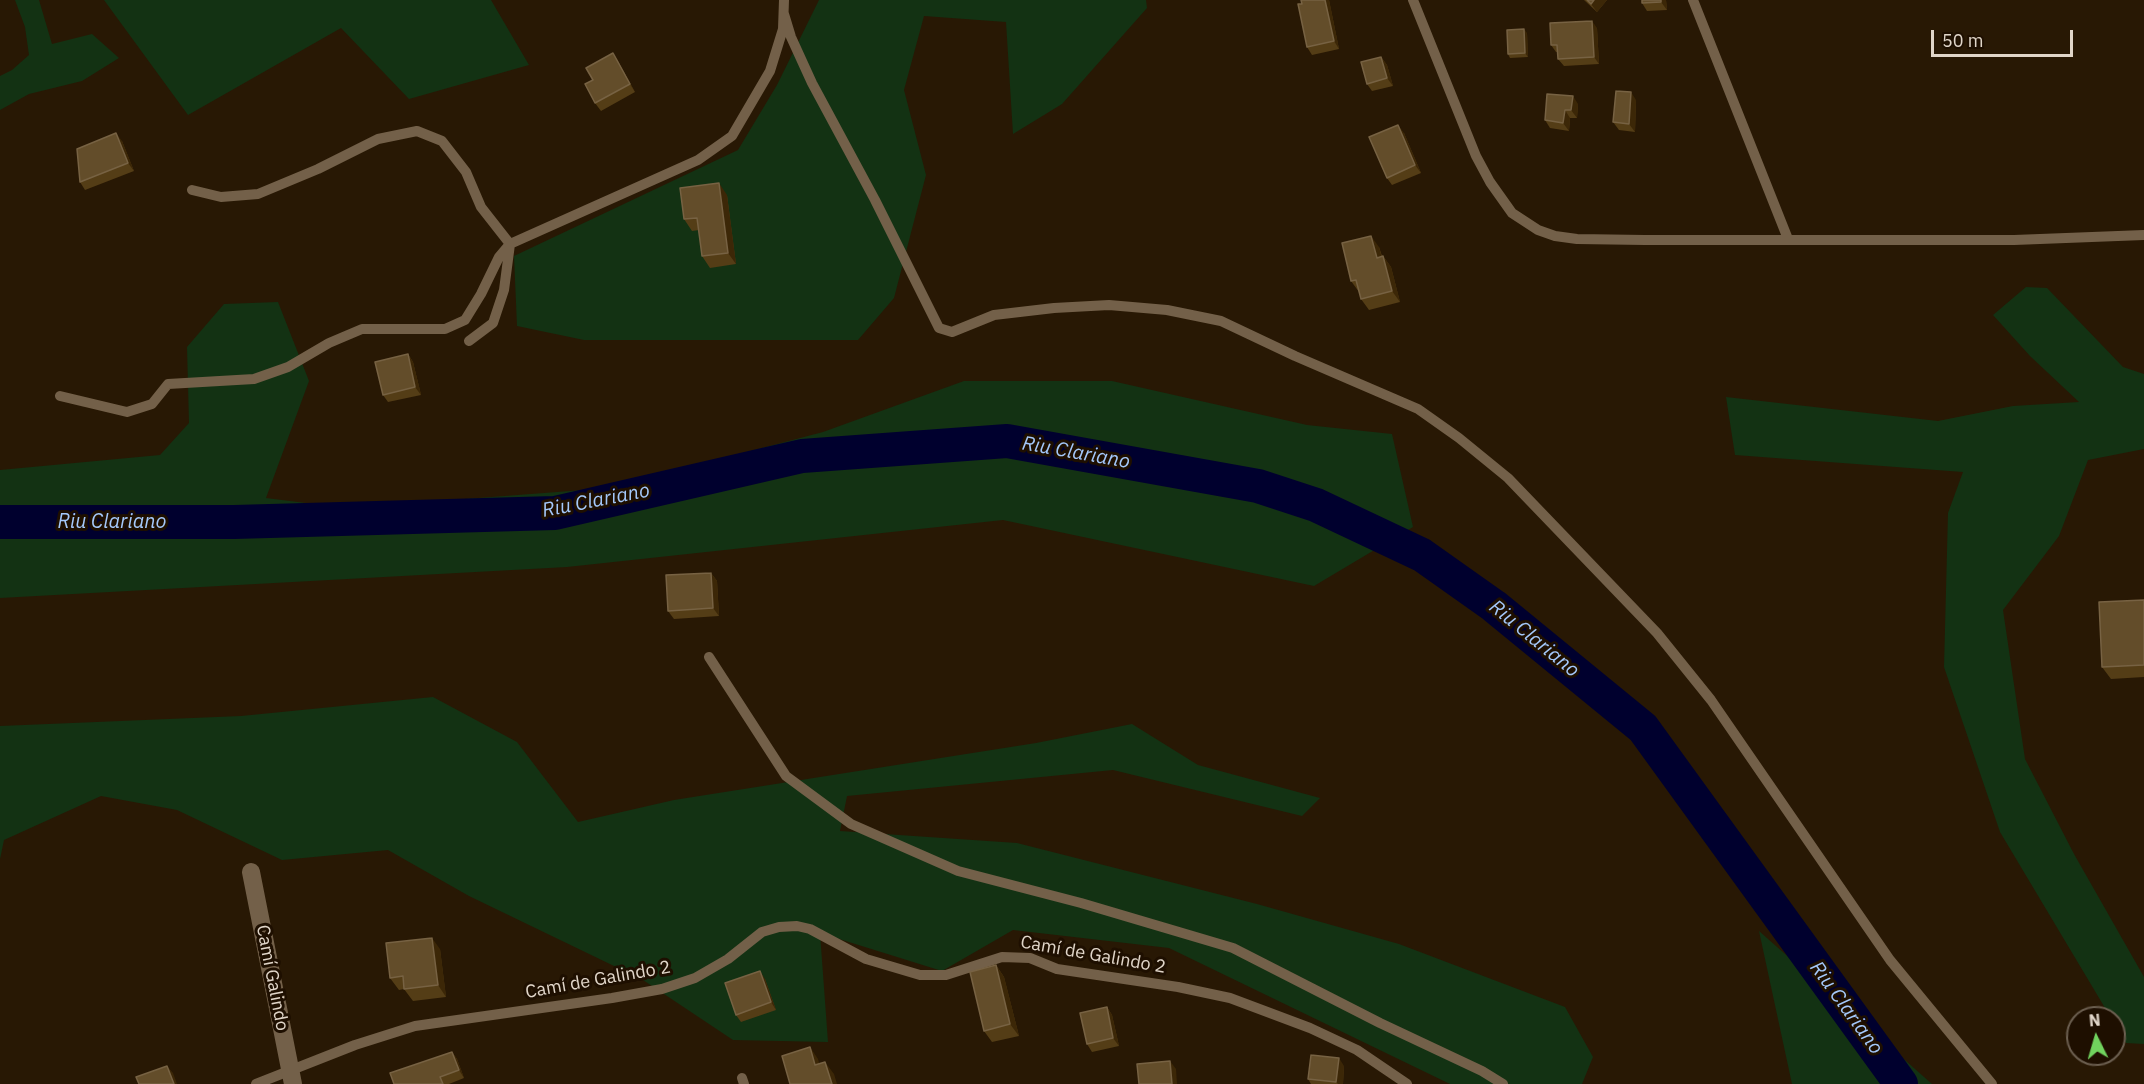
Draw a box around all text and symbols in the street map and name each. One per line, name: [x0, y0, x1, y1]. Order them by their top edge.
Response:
scale bar: [1934, 18, 2076, 56]
text: 50 m: [1942, 29, 1984, 52]
water label: Riu Clariano: [1020, 432, 1132, 474]
water label: Riu Clariano: [540, 479, 652, 523]
water label: Riu Clariano: [57, 510, 167, 534]
water label: Riu Clariano: [1484, 595, 1584, 683]
street label: Camí Galindo: [251, 923, 293, 1033]
street label: Camí de Galindo 2: [1019, 932, 1167, 978]
street label: Camí de Galindo 2: [524, 957, 672, 1003]
water label: Riu Clariano: [1804, 957, 1888, 1059]
north arrow: [2066, 1006, 2126, 1066]
text: N: [2088, 1010, 2101, 1031]

